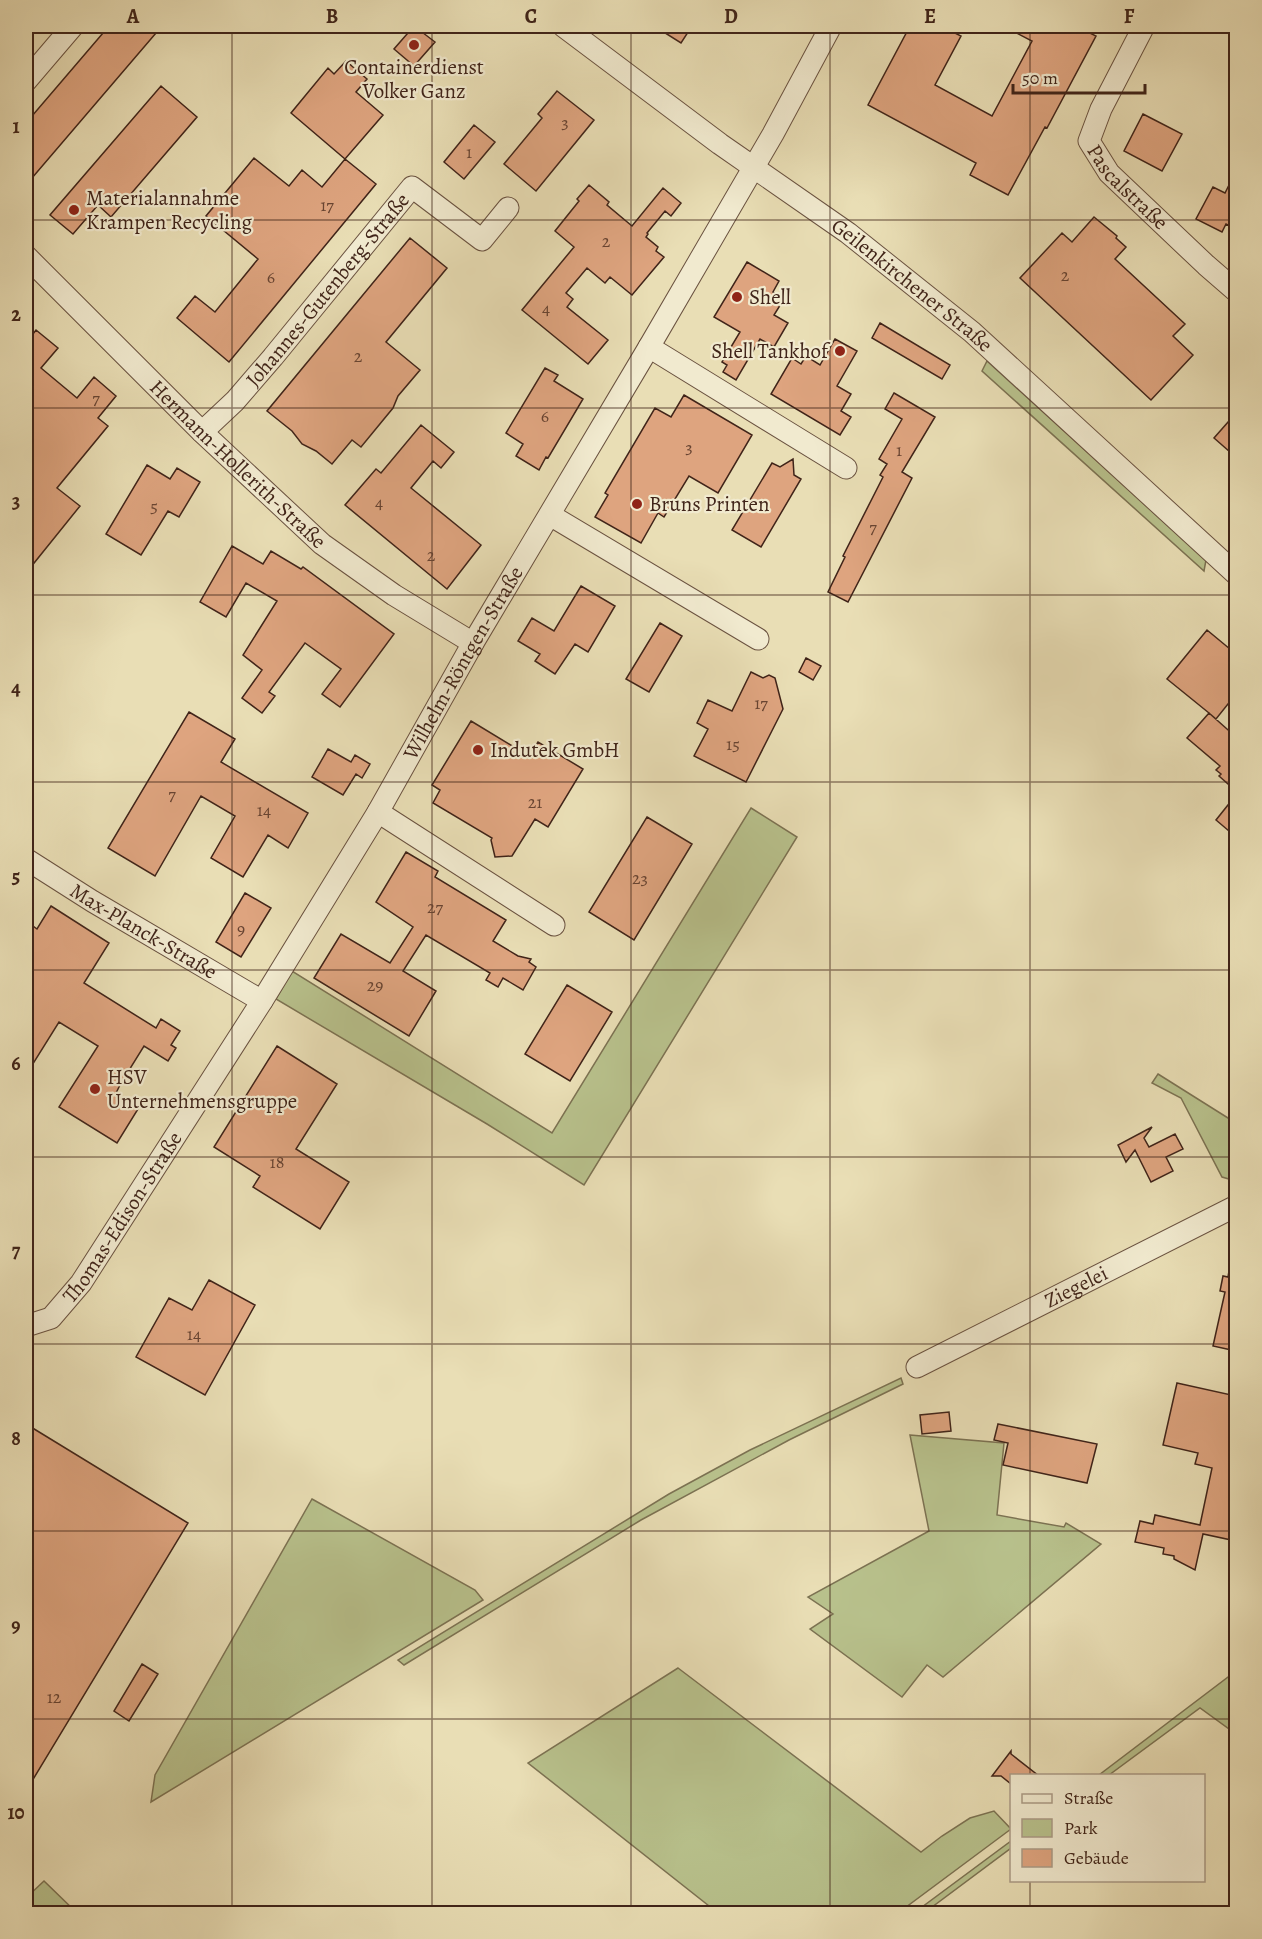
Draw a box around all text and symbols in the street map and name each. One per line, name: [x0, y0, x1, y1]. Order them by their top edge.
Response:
text: A: [126, 3, 140, 30]
text: B: [326, 3, 338, 30]
text: C: [525, 3, 537, 30]
text: D: [724, 3, 738, 30]
text: E: [924, 3, 936, 30]
text: F: [1124, 3, 1135, 30]
marker: Containerdienst Volker Ganz: [407, 38, 421, 52]
place label: Containerdienst Volker Ganz: [344, 53, 484, 105]
scale bar: [1013, 57, 1145, 95]
text: 50 m: [1022, 66, 1058, 90]
house number: 3: [561, 110, 569, 134]
text: 1: [12, 113, 20, 140]
street label: Pascalstraße: [1081, 139, 1174, 236]
house number: 1: [466, 140, 472, 164]
place label: Materialannahme Krampen Recycling: [86, 184, 252, 236]
street label: Johannes-Gutenberg-Straße: [239, 187, 416, 393]
house number: 17: [320, 193, 334, 217]
marker: Materialannahme Krampen Recycling: [67, 203, 81, 217]
street label: Geilenkirchener Straße: [826, 212, 999, 358]
house number: 2: [602, 229, 611, 253]
house number: 2: [1061, 263, 1070, 287]
house number: 6: [267, 265, 275, 289]
place label: Shell: [749, 283, 791, 311]
marker: Shell: [730, 290, 744, 304]
house number: 4: [542, 296, 550, 320]
text: 2: [11, 301, 21, 328]
place label: Shell Tankhof: [711, 337, 831, 365]
house number: 2: [354, 344, 363, 368]
marker: Shell Tankhof: [833, 344, 847, 358]
street label: Hermann-Hollerith-Straße: [143, 373, 332, 555]
house number: 7: [92, 386, 100, 410]
house number: 6: [541, 404, 549, 428]
house number: 3: [685, 435, 693, 459]
house number: 1: [896, 438, 902, 462]
text: 3: [12, 488, 20, 515]
house number: 4: [375, 490, 383, 514]
place label: Bruns Printen: [649, 490, 770, 518]
house number: 5: [150, 494, 158, 518]
marker: Bruns Printen: [630, 497, 644, 511]
house number: 7: [869, 515, 877, 539]
house number: 2: [427, 543, 436, 567]
street label: Wilhelm-Röntgen-Straße: [396, 561, 530, 765]
text: 4: [11, 675, 21, 702]
house number: 17: [754, 691, 768, 715]
house number: 15: [726, 732, 740, 756]
place label: Indutek GmbH: [490, 736, 620, 764]
marker: Indutek GmbH: [471, 743, 485, 757]
house number: 7: [168, 782, 176, 806]
house number: 21: [528, 790, 542, 814]
house number: 14: [257, 798, 271, 822]
text: 5: [12, 863, 20, 890]
house number: 23: [632, 866, 648, 890]
street label: Max-Planck-Straße: [65, 877, 222, 986]
house number: 27: [427, 895, 443, 919]
house number: 9: [237, 917, 245, 941]
house number: 29: [367, 973, 383, 997]
text: 6: [11, 1050, 21, 1077]
place label: HSV Unternehmensgruppe: [107, 1063, 297, 1115]
marker: HSV Unternehmensgruppe: [88, 1082, 102, 1096]
street label: Thomas-Edison-Straße: [56, 1126, 189, 1309]
house number: 18: [270, 1150, 284, 1174]
text: 7: [12, 1237, 21, 1264]
street label: Ziegelei: [1039, 1259, 1112, 1315]
house number: 14: [187, 1322, 201, 1346]
text: 8: [11, 1425, 21, 1452]
text: 9: [11, 1612, 21, 1639]
house number: 12: [47, 1685, 62, 1709]
legend: [1010, 1774, 1205, 1882]
text: Straße: [1064, 1786, 1113, 1810]
text: 10: [7, 1799, 25, 1826]
text: Park: [1064, 1816, 1098, 1840]
text: Gebäude: [1064, 1846, 1129, 1870]

